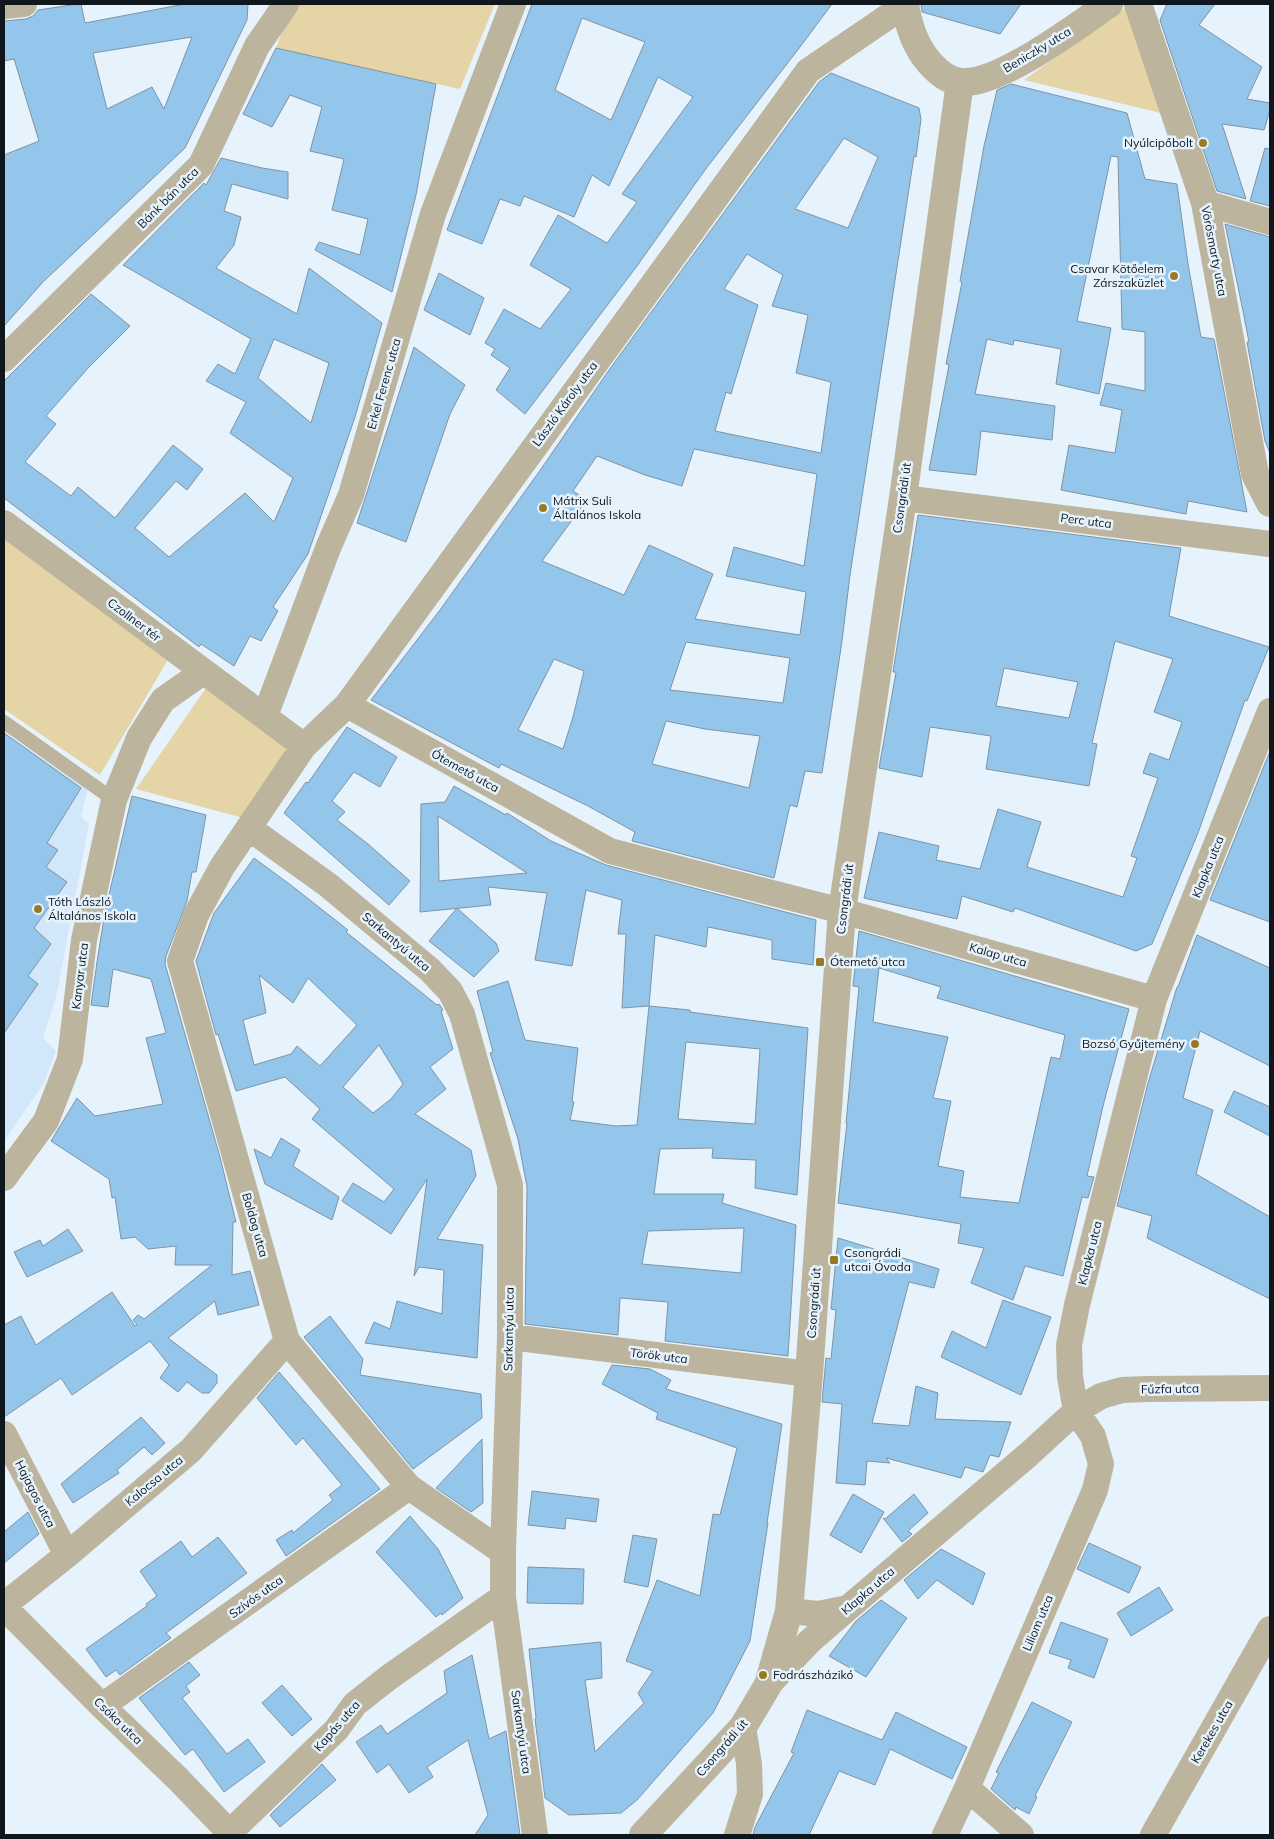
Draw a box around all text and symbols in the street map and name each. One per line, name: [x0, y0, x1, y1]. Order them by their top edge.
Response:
street label: Beniczky utca: [1000, 23, 1073, 76]
place label: Nyúlcipőbolt: [1124, 135, 1193, 150]
marker: Nyúlcipőbolt: [1197, 137, 1209, 149]
street label: Bánk bán utca: [134, 164, 201, 231]
street label: Vörösmarty utca: [1198, 204, 1231, 297]
place label: Csavar Kötőelem Zárszaküzlet: [1070, 261, 1164, 290]
marker: Csavar Kötőelem Zárszaküzlet: [1168, 270, 1180, 282]
street label: Erkel Ferenc utca: [363, 337, 404, 431]
street label: László Károly utca: [529, 358, 600, 449]
street label: Csongrádi út: [889, 462, 914, 534]
place label: Mátrix Suli Általános Iskola: [553, 493, 641, 522]
marker: Mátrix Suli Általános Iskola: [537, 502, 549, 514]
street label: Perc utca: [1060, 510, 1113, 531]
street label: Czollner tér: [105, 595, 164, 645]
street label: Ótemető utca: [429, 746, 502, 795]
street label: Klapka utca: [1188, 834, 1227, 900]
street label: Csongrádi út: [833, 863, 856, 935]
place label: Tóth László Általános Iskola: [48, 894, 136, 923]
marker: Tóth László Általános Iskola: [32, 903, 44, 915]
street label: Sarkantyú utca: [359, 909, 433, 974]
street label: Kalap utca: [968, 939, 1029, 970]
street label: Kanyar utca: [68, 942, 91, 1010]
place label: Ótemető utca: [830, 954, 905, 969]
marker: Ótemető utca: [814, 956, 826, 968]
place label: Bozsó Gyűjtemény: [1082, 1036, 1186, 1051]
marker: Bozsó Gyűjtemény: [1189, 1038, 1201, 1050]
street label: Boldog utca: [239, 1191, 272, 1259]
street label: Klapka utca: [1074, 1219, 1105, 1286]
place label: Csongrádi utcai Óvoda: [844, 1245, 911, 1274]
marker: Csongrádi utcai Óvoda: [828, 1254, 840, 1266]
street label: Csongrádi út: [804, 1267, 823, 1339]
street label: Sarkantyú utca: [500, 1287, 517, 1371]
street label: Török utca: [629, 1345, 689, 1366]
street label: Fűzfa utca: [1141, 1380, 1199, 1397]
street label: Kalocsa utca: [122, 1452, 186, 1509]
street label: Hajagos utca: [12, 1457, 59, 1530]
street label: Klapka utca: [838, 1563, 897, 1618]
street label: Szívós utca: [226, 1572, 286, 1621]
street label: Liliom utca: [1019, 1592, 1056, 1653]
place label: Fodrászházikó: [773, 1667, 854, 1682]
marker: Fodrászházikó: [757, 1669, 769, 1681]
street label: Sarkantyú utca: [508, 1689, 535, 1775]
street label: Csóka utca: [91, 1694, 146, 1747]
street label: Kapás utca: [310, 1697, 363, 1754]
street label: Kerekes utca: [1187, 1697, 1236, 1766]
street label: Csongrádi út: [693, 1716, 751, 1779]

